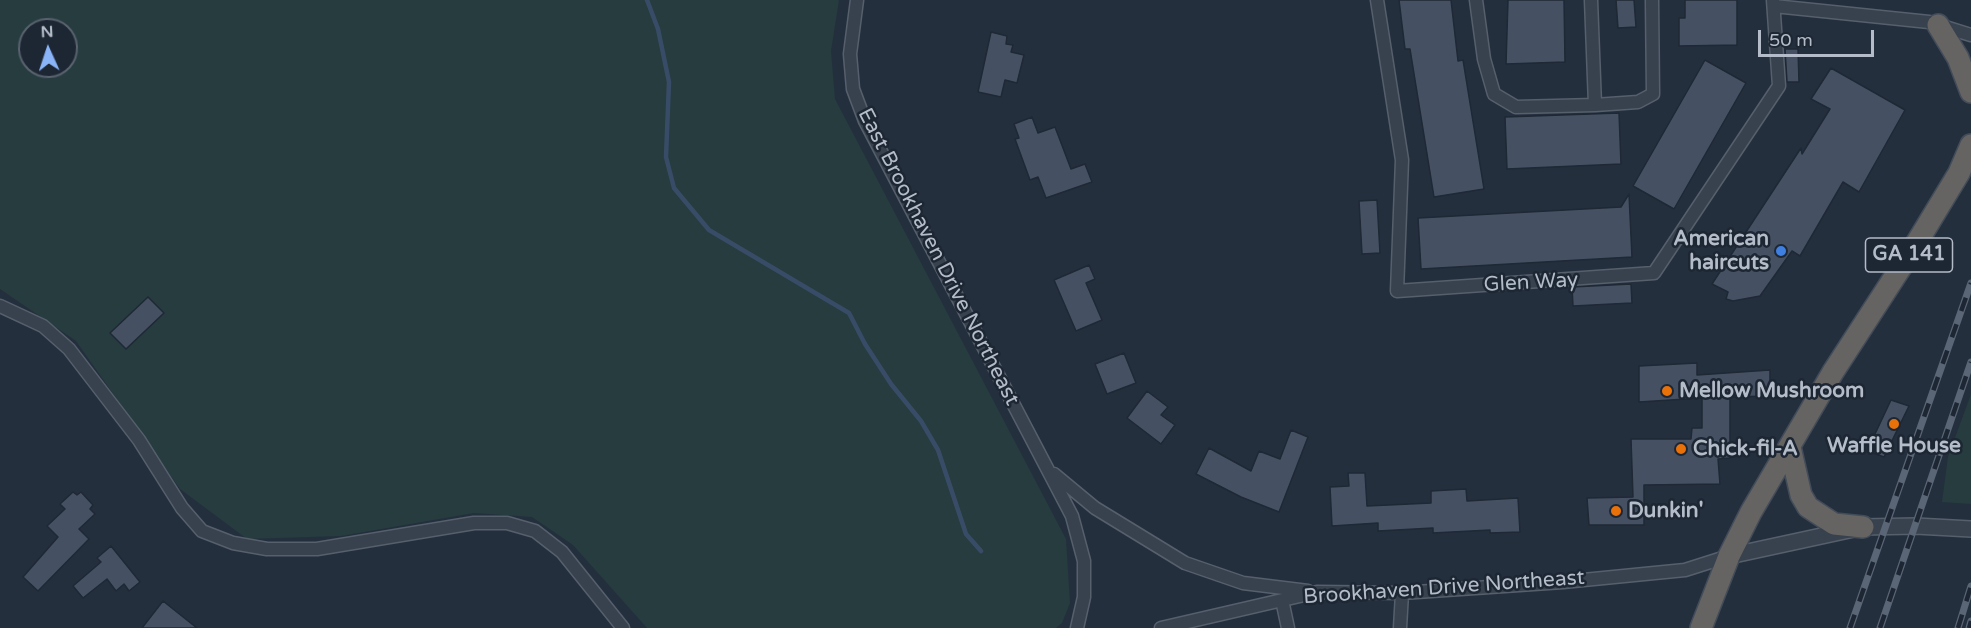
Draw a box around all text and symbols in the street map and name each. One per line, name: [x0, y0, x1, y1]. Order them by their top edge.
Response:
north arrow: [18, 18, 78, 78]
scale bar: [1761, 18, 1876, 56]
text: N: [40, 22, 54, 42]
text: 50 m: [1769, 29, 1813, 51]
street label: East Brookhaven Drive Northeast: [852, 104, 1024, 410]
place label: American haircuts: [1673, 226, 1769, 276]
road number: GA 141: [1866, 238, 1952, 272]
marker: American haircuts: [1774, 244, 1788, 258]
street label: Glen Way: [1483, 268, 1579, 298]
place label: Mellow Mushroom: [1679, 378, 1864, 404]
marker: Mellow Mushroom: [1660, 384, 1674, 398]
marker: Waffle House: [1887, 417, 1901, 431]
place label: Waffle House: [1827, 433, 1961, 459]
place label: Chick-fil-A: [1693, 436, 1798, 462]
marker: Chick-fil-A: [1674, 442, 1688, 456]
place label: Dunkin': [1628, 498, 1703, 524]
marker: Dunkin': [1609, 504, 1623, 518]
street label: Brookhaven Drive Northeast: [1303, 566, 1585, 610]

